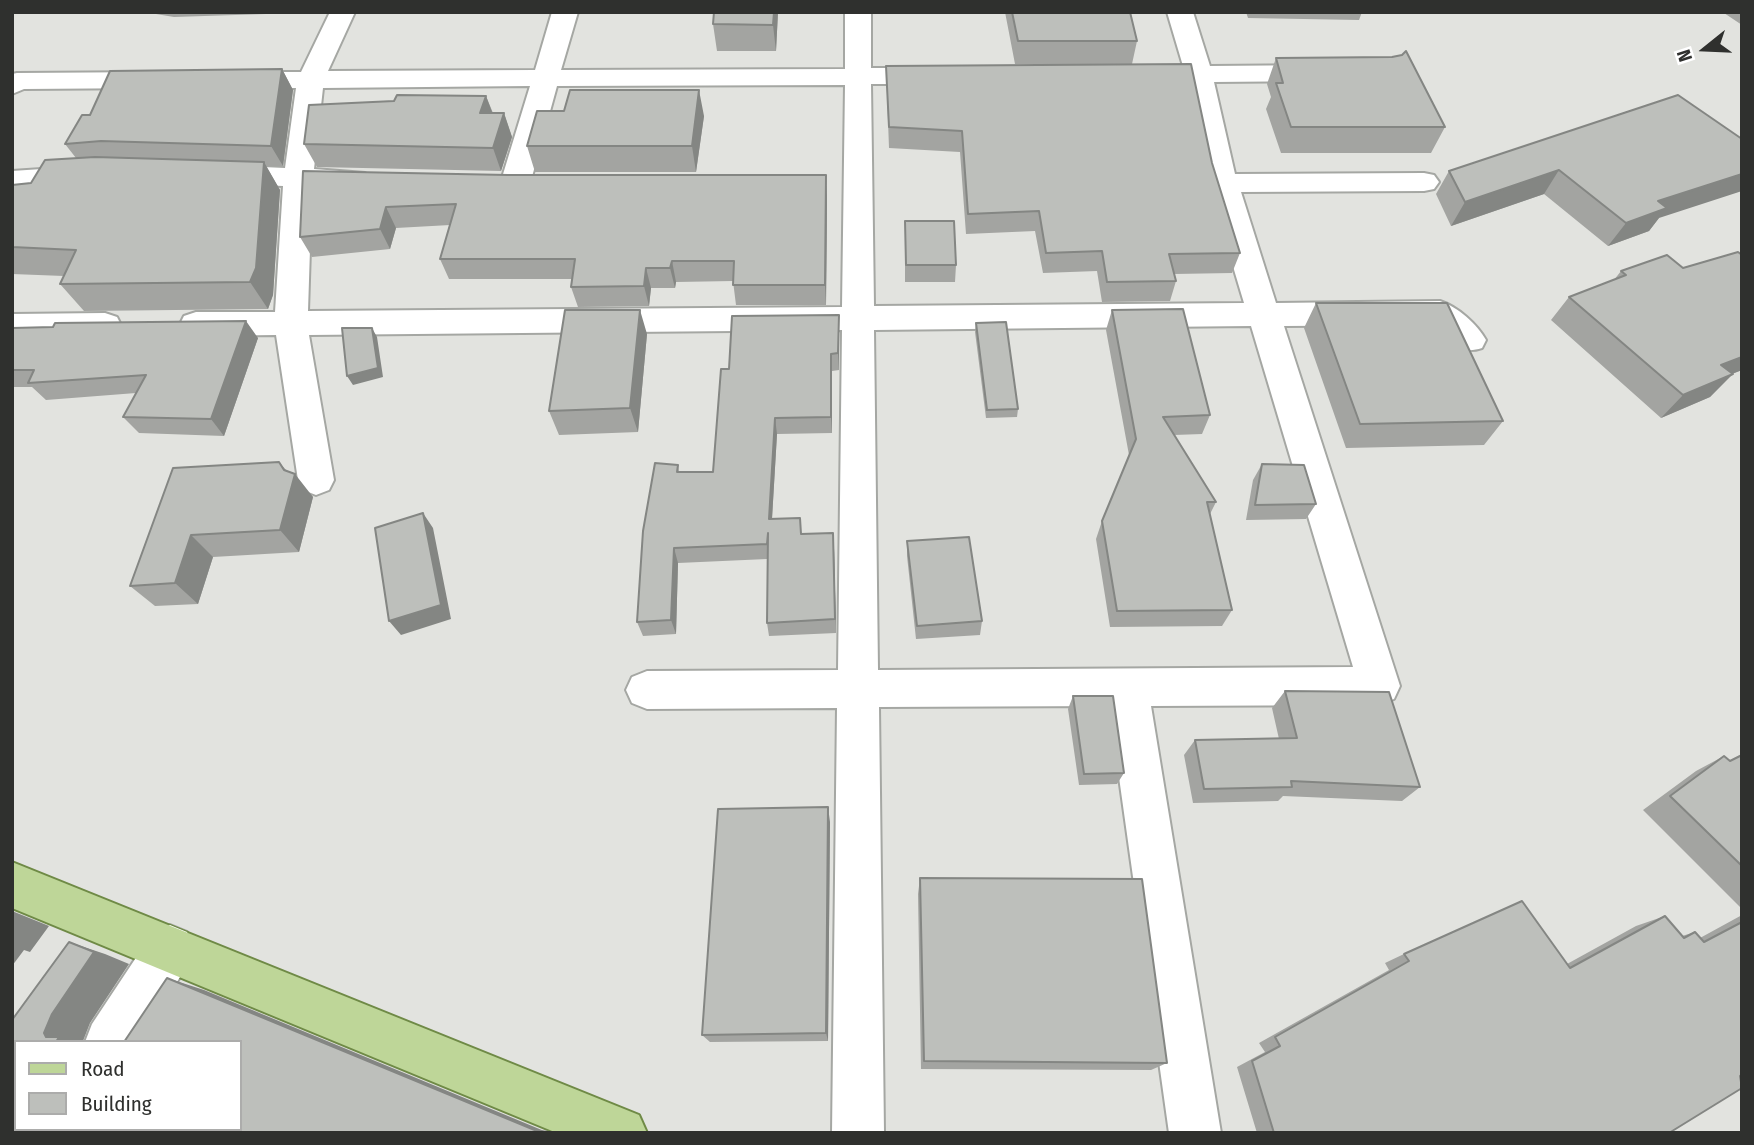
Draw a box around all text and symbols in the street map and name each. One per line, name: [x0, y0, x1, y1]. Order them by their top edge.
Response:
north arrow: [1670, 14, 1740, 84]
text: N: [1672, 47, 1697, 65]
legend: [14, 1040, 242, 1131]
text: Road: [81, 1056, 125, 1082]
text: Building: [81, 1091, 152, 1117]

